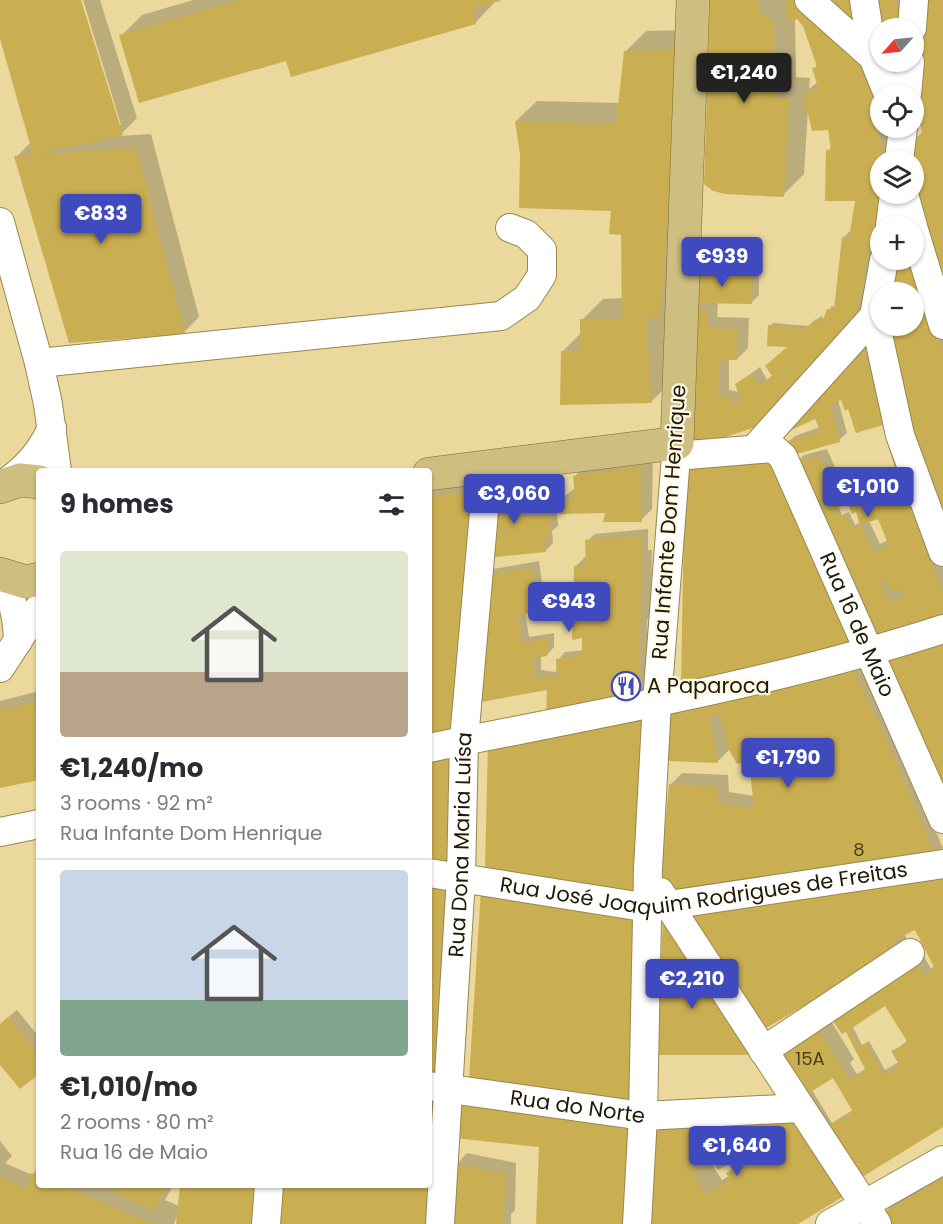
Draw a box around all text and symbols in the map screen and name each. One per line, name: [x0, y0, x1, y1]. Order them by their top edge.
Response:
north arrow: [870, 18, 924, 72]
map controls: [870, 18, 924, 336]
pin: €1,240: [695, 53, 793, 104]
text: €1,240: [710, 58, 778, 86]
button: locate: [870, 84, 924, 138]
button: layers: [870, 150, 924, 204]
pin: €833: [65, 194, 137, 245]
text: €833: [74, 199, 128, 227]
button: +: [870, 216, 924, 270]
pin: €939: [686, 237, 758, 288]
text: €939: [696, 242, 748, 270]
button: −: [870, 282, 924, 336]
street label: Rua Infante Dom Henrique: [644, 383, 693, 660]
pin: €1,010: [819, 467, 917, 518]
text: €1,010: [837, 472, 899, 500]
pin: €3,060: [465, 474, 563, 525]
text: €3,060: [478, 479, 550, 507]
text: 9 homes: [60, 486, 174, 522]
icon: filters: [375, 488, 408, 521]
street label: Rua 16 de Maio: [813, 547, 902, 701]
pin: €943: [533, 582, 605, 633]
text: €943: [542, 587, 596, 615]
icon: home: [180, 590, 288, 698]
restaurant icon: A Paparoca: [610, 670, 642, 702]
place label: A Paparoca: [647, 671, 770, 700]
street label: Rua Dona Maria Luísa: [441, 731, 479, 958]
pin: €1,790: [739, 738, 837, 789]
text: €1,790: [755, 743, 821, 771]
text: €1,240/mo: [60, 750, 203, 786]
text: 3 rooms · 92 m²: [60, 789, 213, 817]
text: Rua Infante Dom Henrique: [60, 819, 322, 847]
house number: 8: [853, 837, 865, 862]
street label: Rua José Joaquim Rodrigues de Freitas: [498, 854, 910, 922]
icon: home: [180, 909, 288, 1017]
pin: €2,210: [643, 959, 741, 1010]
text: €2,210: [659, 964, 725, 992]
house number: 15A: [795, 1046, 825, 1071]
text: €1,010/mo: [60, 1069, 198, 1105]
street label: Rua do Norte: [508, 1083, 647, 1130]
text: 2 rooms · 80 m²: [60, 1108, 214, 1136]
pin: €1,640: [688, 1126, 786, 1177]
text: €1,640: [703, 1131, 771, 1159]
text: Rua 16 de Maio: [60, 1138, 208, 1166]

